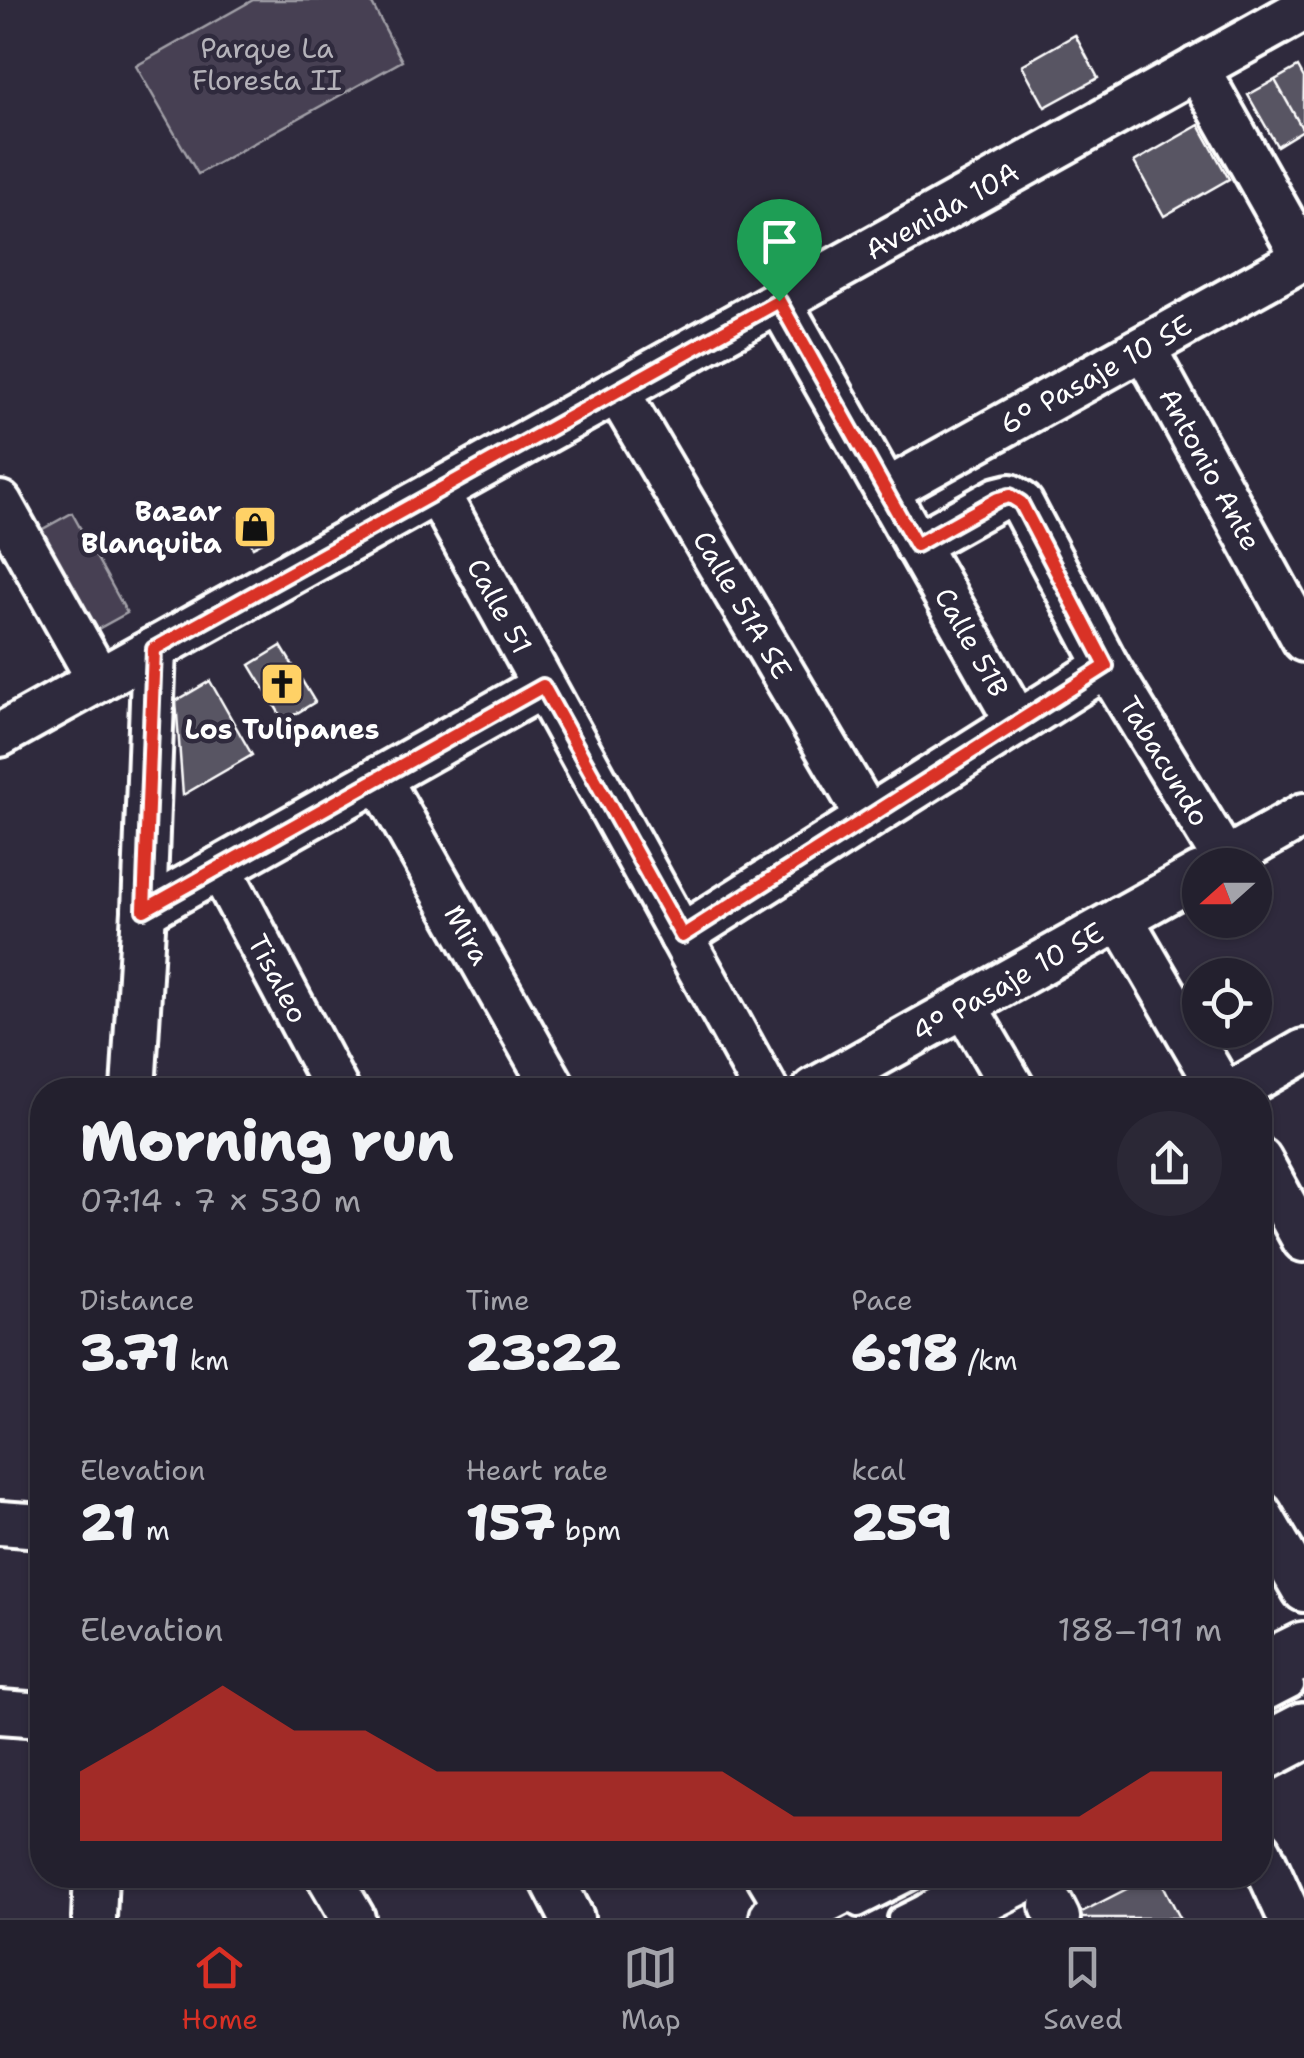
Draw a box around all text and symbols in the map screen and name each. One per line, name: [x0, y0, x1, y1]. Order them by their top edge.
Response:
park label: Parque La Floresta II: [192, 29, 342, 99]
street label: Avenida 10A: [858, 153, 1025, 269]
pin: [737, 199, 822, 302]
icon: arrive: [752, 214, 807, 269]
street label: 6° Pasaje 10 SE: [993, 306, 1198, 443]
street label: Antonio Ante: [1150, 381, 1270, 557]
place label: Bazar Blanquita: [81, 492, 222, 562]
shop icon: Bazar Blanquita: [232, 504, 278, 550]
street label: Calle 51A SE: [684, 524, 801, 686]
street label: Calle 51: [458, 551, 541, 661]
street label: Calle 51B: [926, 581, 1018, 704]
church icon: Los Tulipanes: [259, 661, 305, 707]
street label: Tabacundo: [1111, 689, 1219, 833]
place label: Los Tulipanes: [184, 710, 380, 748]
north arrow: [1182, 848, 1272, 938]
map controls: [1182, 848, 1272, 1048]
street label: Mira: [435, 898, 499, 972]
street label: 4° Pasaje 10 SE: [905, 913, 1110, 1050]
street label: Tisaleo: [239, 927, 317, 1030]
button: locate: [1182, 958, 1272, 1048]
text: Morning run: [80, 1104, 454, 1178]
button: share: [1117, 1111, 1222, 1216]
text: 07:14 · 7 × 530 m: [80, 1179, 361, 1222]
text: Distance: [80, 1281, 195, 1319]
text: Time: [466, 1281, 530, 1319]
text: Pace: [851, 1281, 913, 1319]
text: 3.71: [80, 1319, 180, 1386]
text: 23:22: [466, 1319, 621, 1386]
text: 6:18: [851, 1319, 958, 1386]
text: km: [180, 1341, 229, 1379]
text: /km: [958, 1341, 1018, 1379]
text: Elevation: [80, 1451, 205, 1489]
text: Heart rate: [466, 1451, 608, 1489]
text: kcal: [851, 1451, 906, 1489]
text: 21: [80, 1489, 136, 1556]
text: 157: [466, 1489, 555, 1556]
text: 259: [851, 1489, 952, 1556]
text: m: [136, 1511, 170, 1549]
text: bpm: [555, 1511, 621, 1549]
text: Elevation: [80, 1608, 223, 1651]
text: 188–191 m: [1057, 1608, 1222, 1651]
tab: Home: [181, 1940, 258, 2038]
tab: Map: [621, 1940, 681, 2038]
tab: Saved: [1043, 1940, 1123, 2038]

